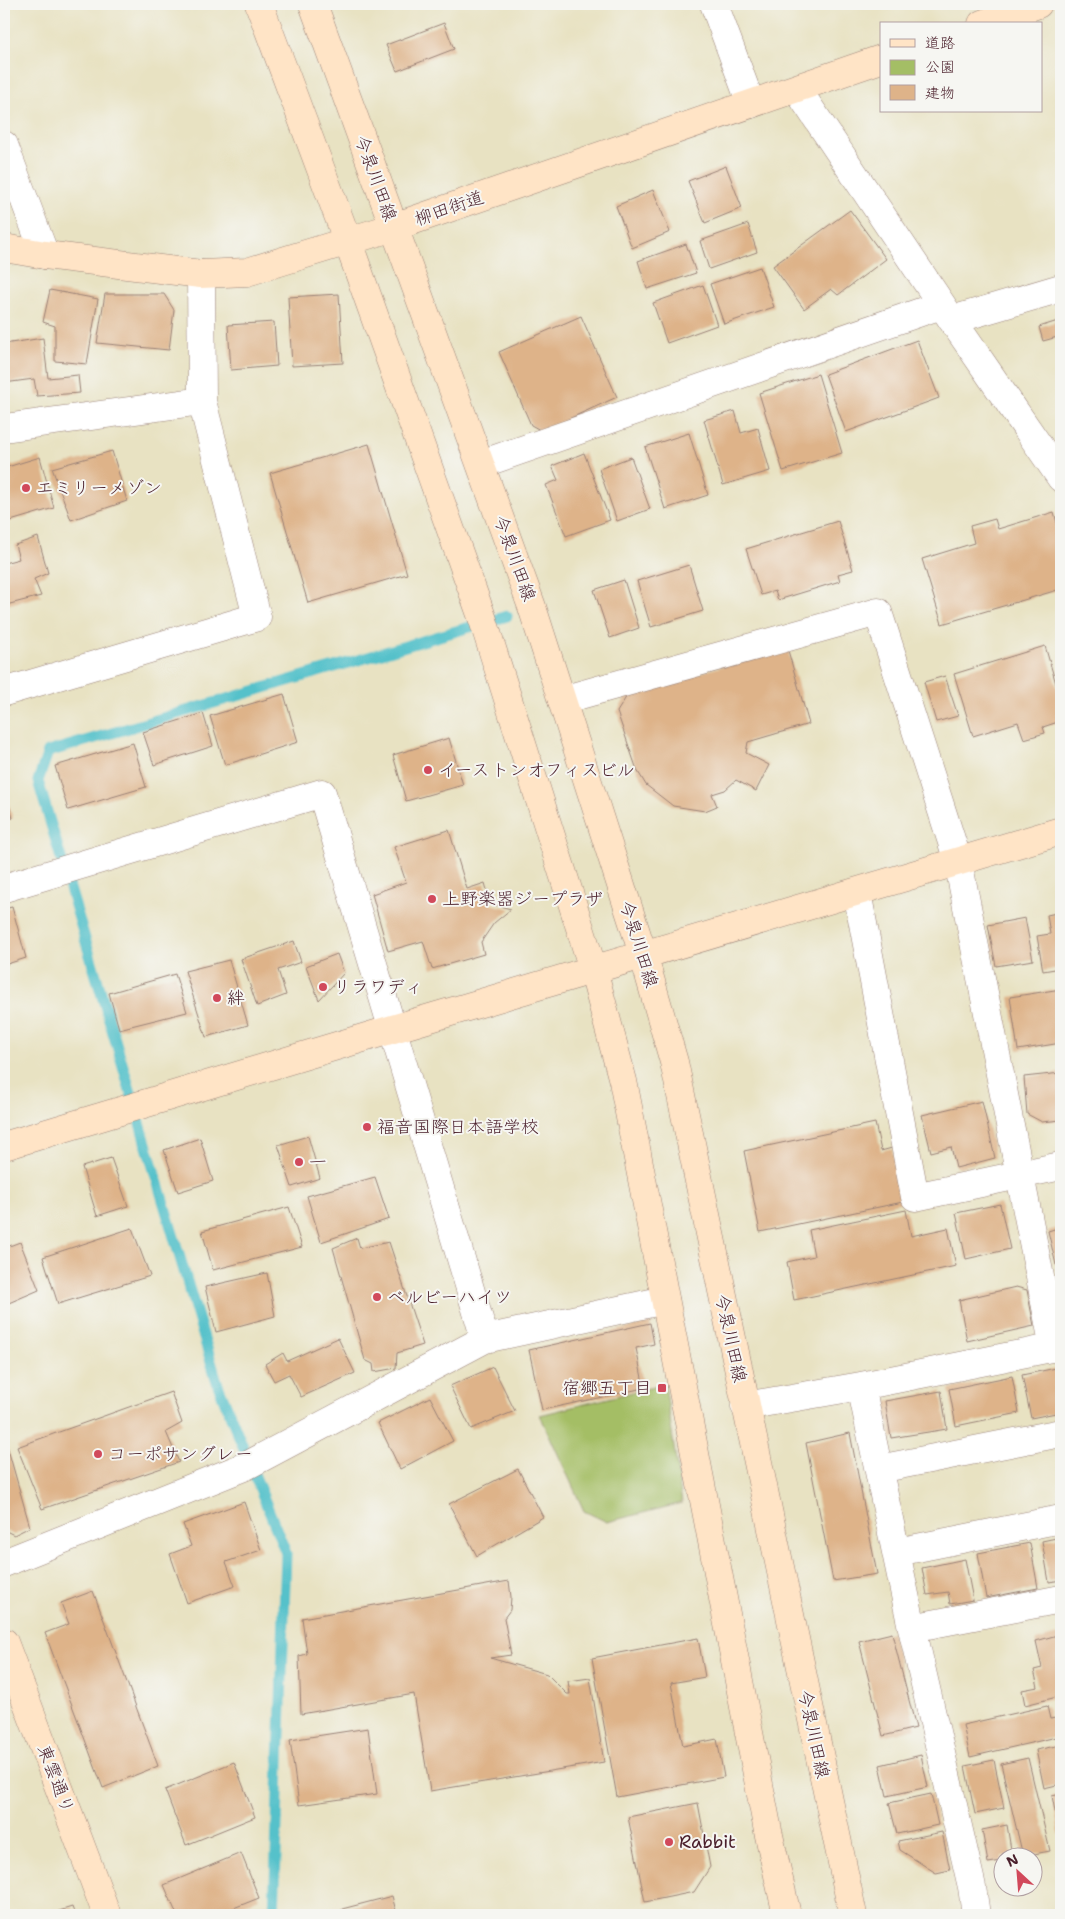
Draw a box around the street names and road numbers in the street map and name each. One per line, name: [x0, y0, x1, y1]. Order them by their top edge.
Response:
street label: 今泉川田線: [349, 132, 403, 224]
street label: 柳田街道: [411, 185, 487, 231]
street label: 今泉川田線: [488, 512, 542, 604]
street label: 今泉川田線: [614, 897, 664, 991]
street label: 今泉川田線: [710, 1291, 752, 1385]
street label: 今泉川田線: [793, 1687, 835, 1781]
street label: 東雲通り: [32, 1741, 80, 1817]

